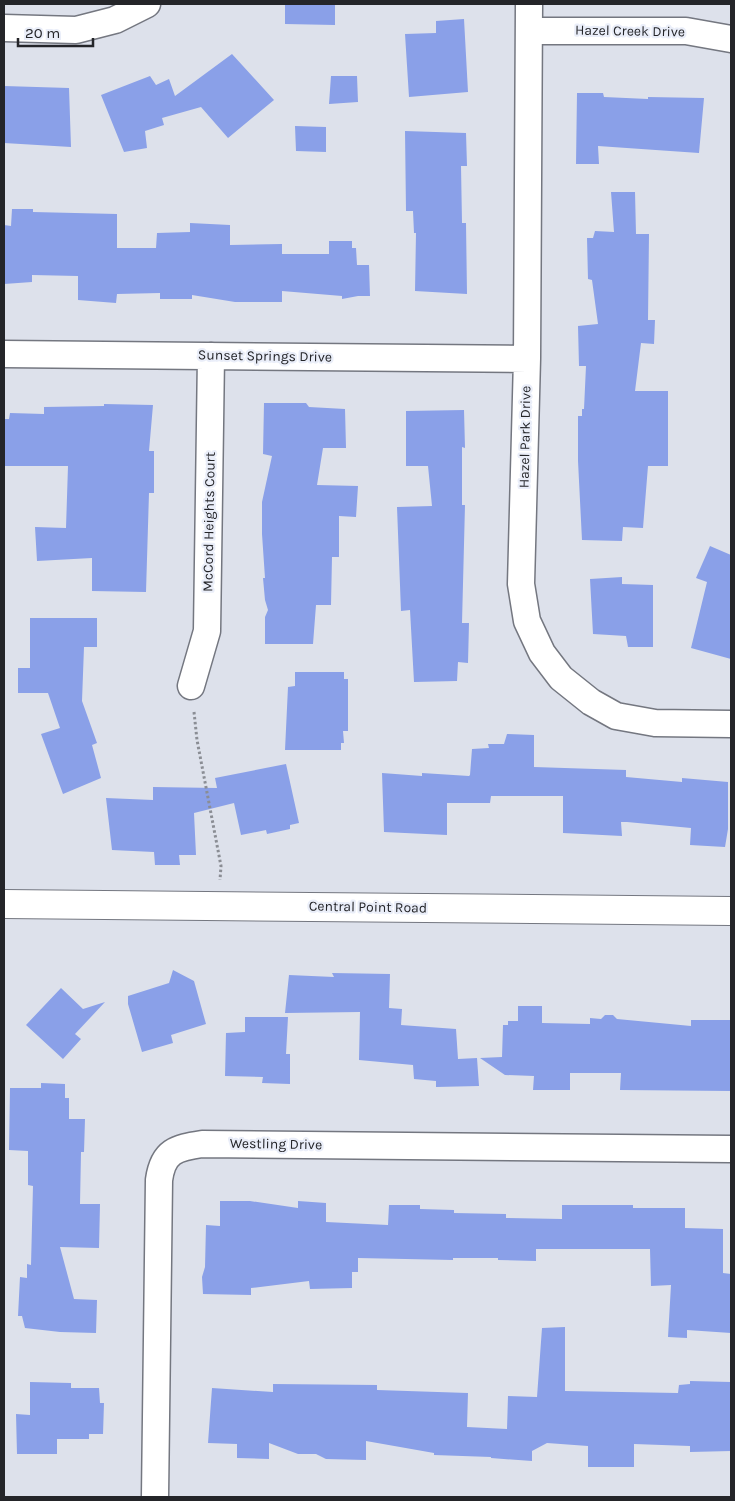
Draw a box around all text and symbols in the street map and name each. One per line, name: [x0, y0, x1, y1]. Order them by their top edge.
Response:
scale bar: [18, 15, 92, 47]
street label: Hazel Creek Drive: [575, 22, 685, 40]
text: 20 m: [25, 24, 60, 42]
street label: Sunset Springs Drive: [198, 346, 332, 366]
street label: Hazel Park Drive: [516, 386, 534, 488]
street label: McCord Heights Court: [199, 452, 219, 592]
street label: Central Point Road: [309, 897, 427, 917]
street label: Westling Drive: [230, 1135, 322, 1153]

